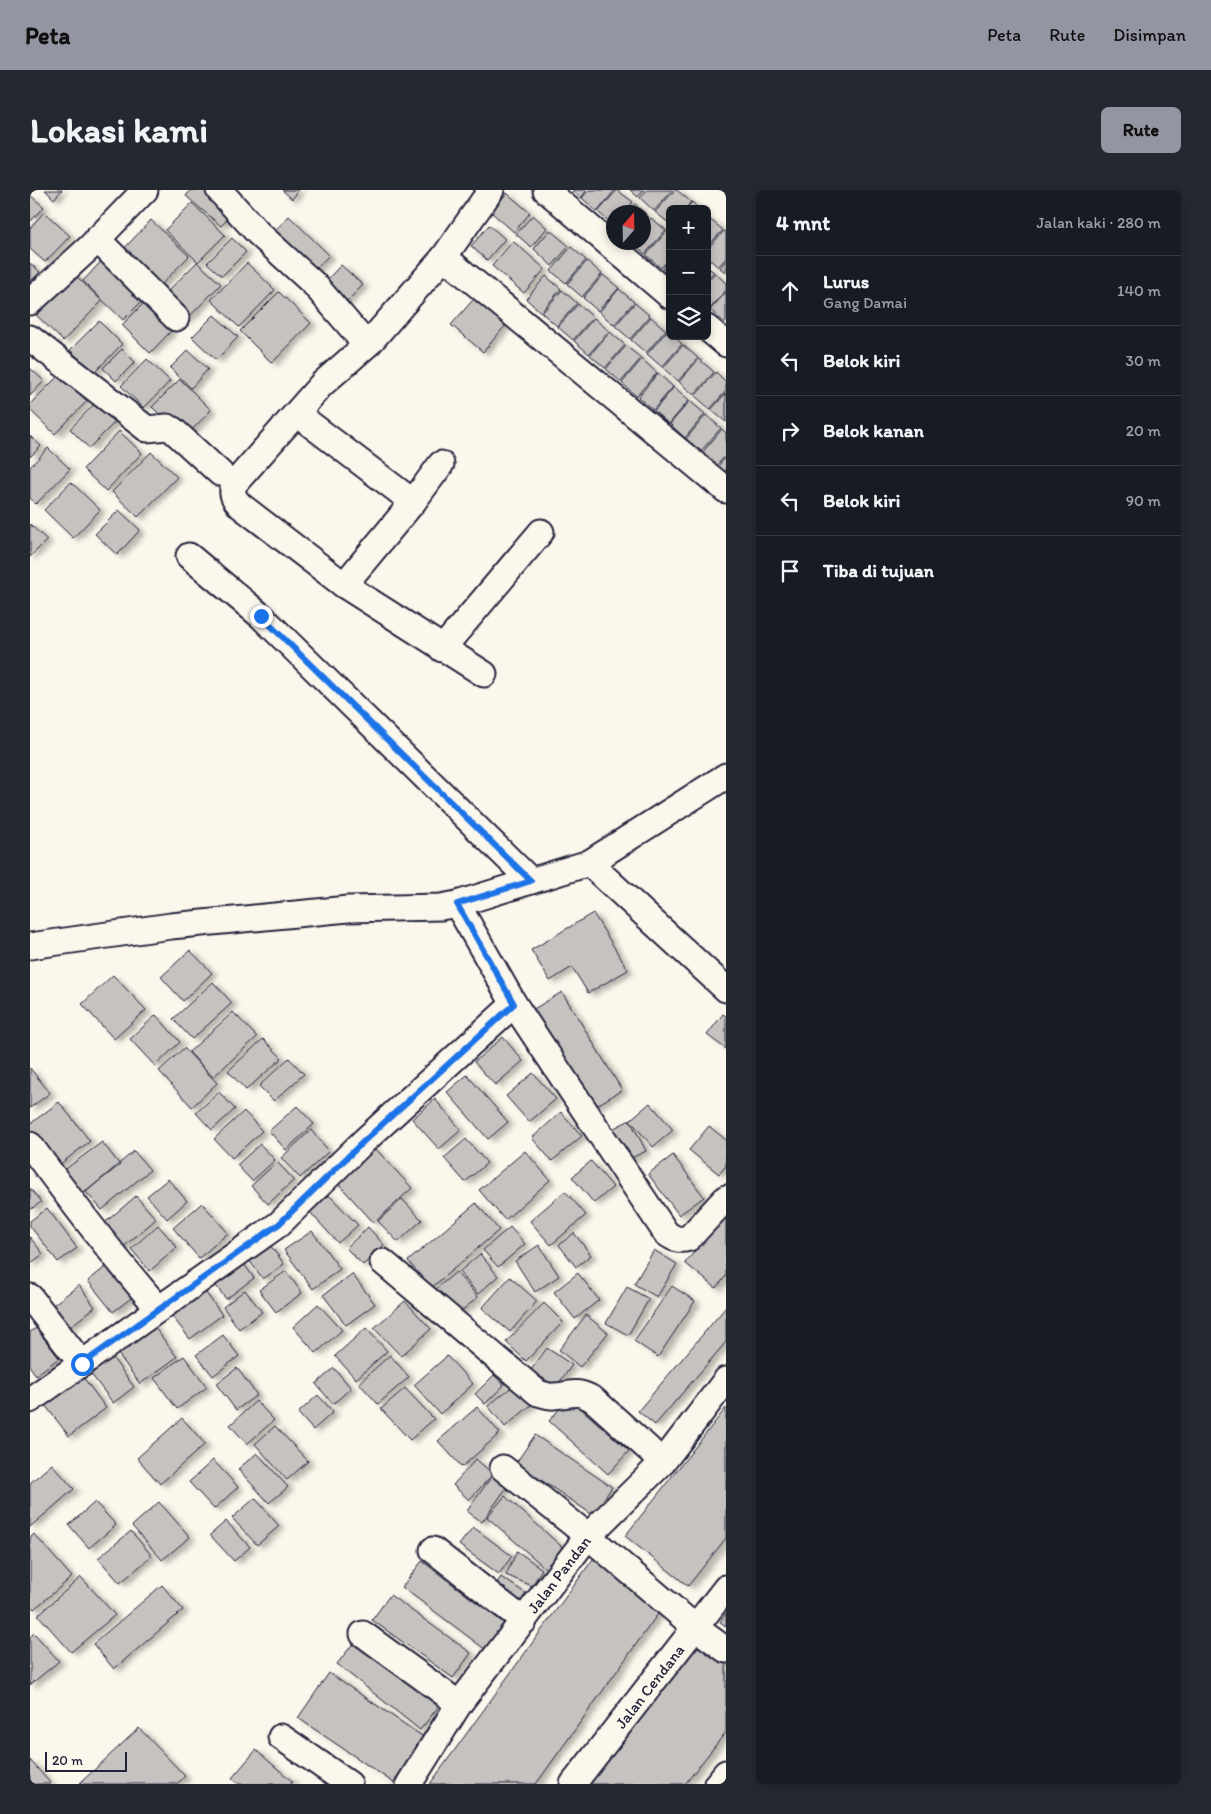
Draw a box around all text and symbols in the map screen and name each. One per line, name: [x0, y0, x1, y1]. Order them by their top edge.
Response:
text: Peta: [25, 21, 70, 50]
text: Peta: [987, 24, 1021, 46]
text: Rute: [1049, 24, 1085, 46]
text: Disimpan: [1113, 24, 1186, 46]
button: Rute: [1101, 107, 1181, 153]
text: Lokasi kami: [30, 109, 208, 151]
north arrow: [606, 205, 651, 250]
map controls: [666, 205, 711, 340]
button: +: [666, 205, 711, 250]
text: 4 mnt: [776, 210, 830, 235]
text: Jalan kaki · 280 m: [1037, 213, 1161, 232]
button: −: [666, 250, 711, 295]
text: Lurus: [823, 270, 869, 293]
icon: ahead: [776, 277, 804, 305]
text: 140 m: [1117, 281, 1161, 300]
text: Gang Damai: [823, 293, 907, 312]
button: layers: [666, 295, 711, 340]
icon: left: [776, 347, 804, 375]
text: Belok kiri: [823, 349, 900, 372]
text: 30 m: [1125, 351, 1161, 370]
icon: right: [776, 417, 804, 445]
text: Belok kanan: [823, 419, 924, 442]
text: 20 m: [1126, 421, 1161, 440]
icon: left: [776, 487, 804, 515]
text: Belok kiri: [823, 489, 900, 512]
text: 90 m: [1126, 491, 1161, 510]
icon: arrive: [776, 557, 804, 585]
text: Tiba di tujuan: [823, 559, 934, 582]
route end: [250, 605, 273, 628]
route start: [71, 1353, 94, 1376]
street label: Jalan Pandan: [523, 1532, 595, 1617]
street label: Jalan Cendana: [611, 1641, 688, 1732]
scale bar: [45, 1749, 128, 1772]
text: 20 m: [52, 1752, 83, 1769]

